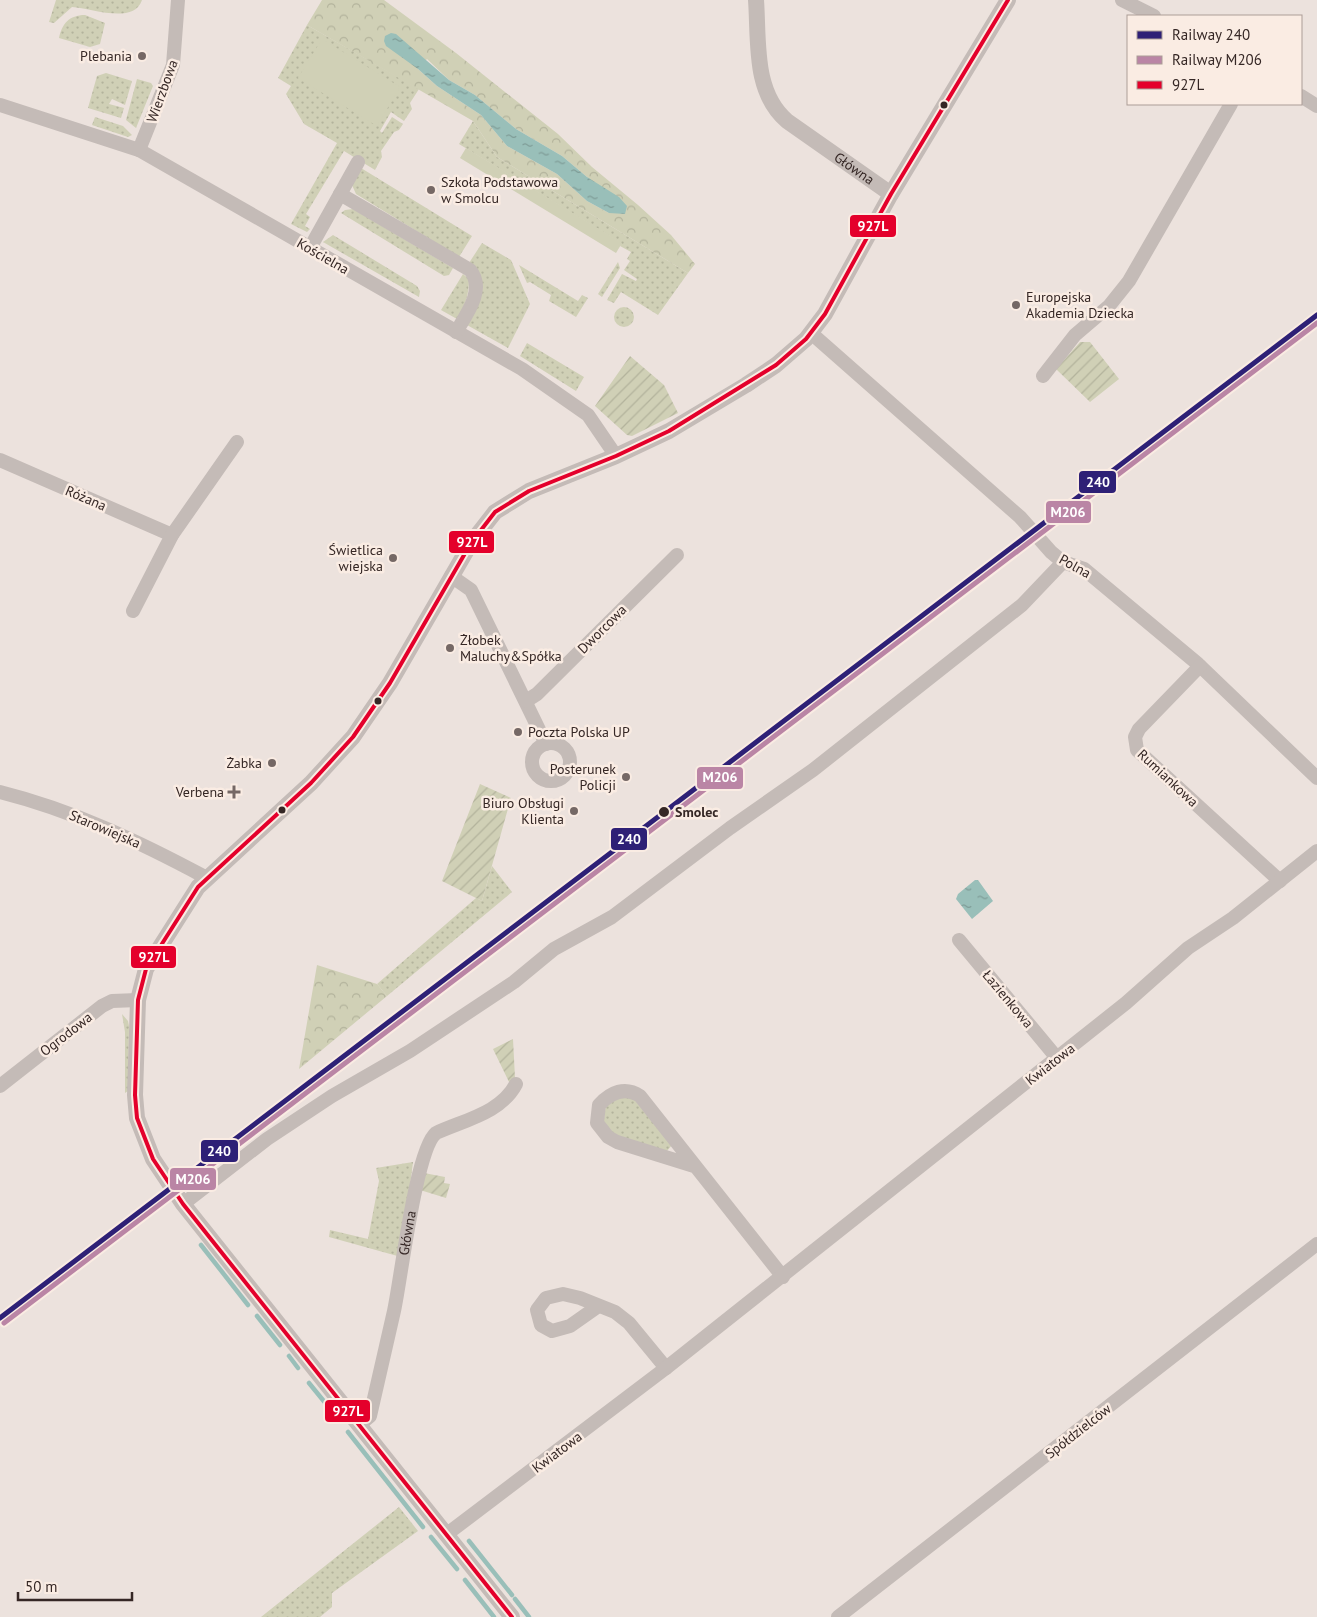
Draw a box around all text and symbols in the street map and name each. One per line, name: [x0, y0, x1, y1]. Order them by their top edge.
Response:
legend: [1127, 15, 1302, 105]
text: Railway 240: [1172, 25, 1250, 44]
place label: Plebania: [80, 47, 132, 65]
marker: Plebania: [136, 50, 148, 62]
text: Railway M206: [1172, 50, 1262, 69]
street label: Wierzbowa: [142, 57, 182, 125]
text: 927L: [1172, 75, 1205, 94]
unlabelled marker: [939, 100, 949, 110]
street label: Główna: [831, 148, 878, 189]
place label: Szkoła Podstawowa w Smolcu: [441, 173, 558, 207]
marker: Szkoła Podstawowa w Smolcu: [425, 184, 437, 196]
line badge: 927L: [849, 214, 897, 238]
text: 927L: [857, 217, 889, 235]
street label: Kościelna: [294, 234, 352, 278]
place label: Europejska Akademia Dziecka: [1026, 288, 1134, 322]
marker: Europejska Akademia Dziecka: [1010, 299, 1022, 311]
line badge: 240: [1078, 470, 1117, 494]
text: 240: [1086, 473, 1110, 491]
street label: Różana: [63, 481, 109, 515]
line badge: M206: [1045, 500, 1092, 524]
text: M206: [1050, 503, 1086, 521]
line badge: 927L: [448, 530, 495, 554]
text: 927L: [456, 533, 488, 551]
place label: Świetlica wiejska: [329, 541, 383, 575]
street label: Polna: [1056, 550, 1094, 582]
marker: Świetlica wiejska: [387, 552, 399, 564]
street label: Dworcowa: [574, 601, 630, 657]
place label: Żłobek Maluchy&Spółka: [460, 631, 562, 665]
marker: Żłobek Maluchy&Spółka: [444, 642, 456, 654]
unlabelled marker: [373, 696, 383, 706]
place label: Poczta Polska UP: [528, 723, 630, 741]
marker: Poczta Polska UP: [512, 726, 524, 738]
street label: Rumiankowa: [1134, 745, 1202, 811]
place label: Żabka: [227, 754, 262, 772]
marker: Żabka: [266, 757, 278, 769]
place label: Posterunek Policji: [550, 760, 616, 794]
line badge: M206: [696, 766, 744, 790]
text: M206: [702, 768, 738, 786]
marker: Posterunek Policji: [620, 771, 632, 783]
place label: Verbena: [175, 783, 224, 801]
marker: Verbena: [228, 786, 240, 798]
place label: Biuro Obsługi Klienta: [483, 794, 564, 828]
place label: Smolec: [675, 803, 718, 821]
unlabelled marker: [277, 805, 287, 815]
marker: Biuro Obsługi Klienta: [568, 805, 580, 817]
marker: Smolec: [657, 805, 671, 819]
street label: Starowiejska: [67, 806, 143, 852]
line badge: 240: [610, 827, 648, 851]
text: 240: [617, 830, 641, 848]
line badge: 927L: [130, 945, 177, 969]
text: 927L: [138, 948, 170, 966]
street label: Łazienkowa: [979, 966, 1037, 1032]
street label: Ogrodowa: [36, 1008, 96, 1060]
street label: Kwiatowa: [1022, 1039, 1078, 1089]
line badge: 240: [200, 1139, 239, 1163]
text: 240: [207, 1142, 231, 1160]
line badge: M206: [169, 1167, 217, 1191]
text: M206: [175, 1170, 211, 1188]
street label: Główna: [394, 1209, 420, 1257]
line badge: 927L: [324, 1399, 371, 1423]
street label: Spółdzielców: [1041, 1399, 1115, 1462]
text: 927L: [332, 1402, 364, 1420]
street label: Kwiatowa: [528, 1427, 586, 1477]
scale bar: [18, 1570, 131, 1602]
text: 50 m: [25, 1577, 58, 1596]

